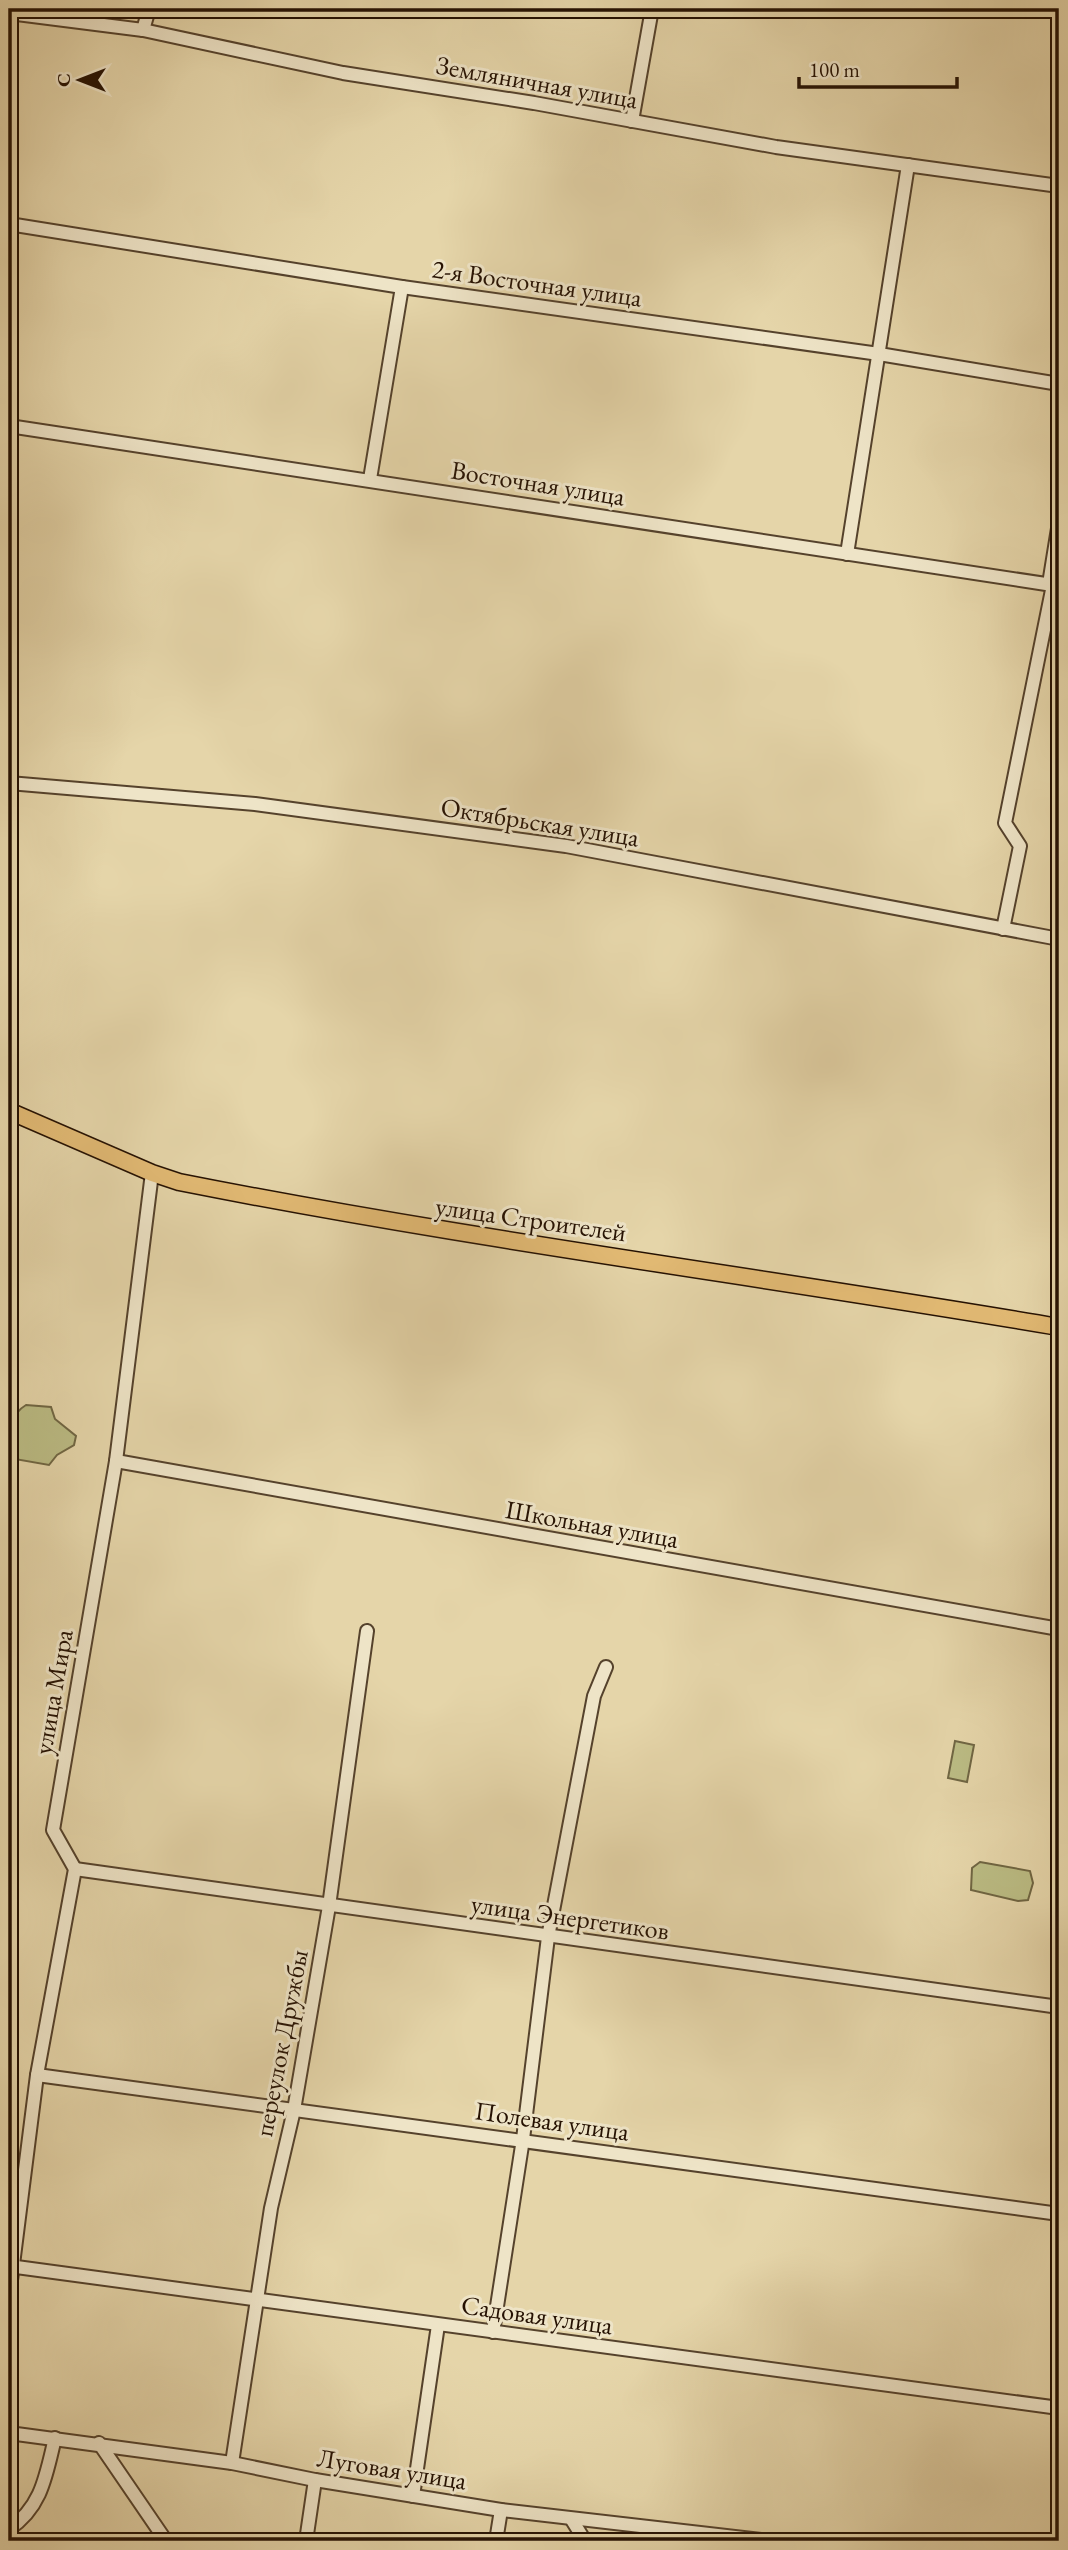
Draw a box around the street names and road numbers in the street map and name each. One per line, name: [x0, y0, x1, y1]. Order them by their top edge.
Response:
street label: Земляничная улица: [434, 48, 641, 117]
street label: 2-я Восточная улица: [430, 251, 645, 315]
street label: Восточная улица: [449, 452, 628, 514]
street label: Октябрьская улица: [438, 790, 642, 855]
street label: улица Строителей: [433, 1189, 629, 1249]
street label: Школьная улица: [503, 1492, 682, 1556]
street label: улица Мира: [25, 1626, 81, 1757]
street label: улица Энергетиков: [469, 1886, 671, 1948]
street label: переулок Дружбы: [246, 1947, 316, 2139]
street label: Полевая улица: [473, 2093, 632, 2149]
street label: Садовая улица: [459, 2288, 615, 2343]
street label: Луговая улица: [315, 2440, 470, 2498]

